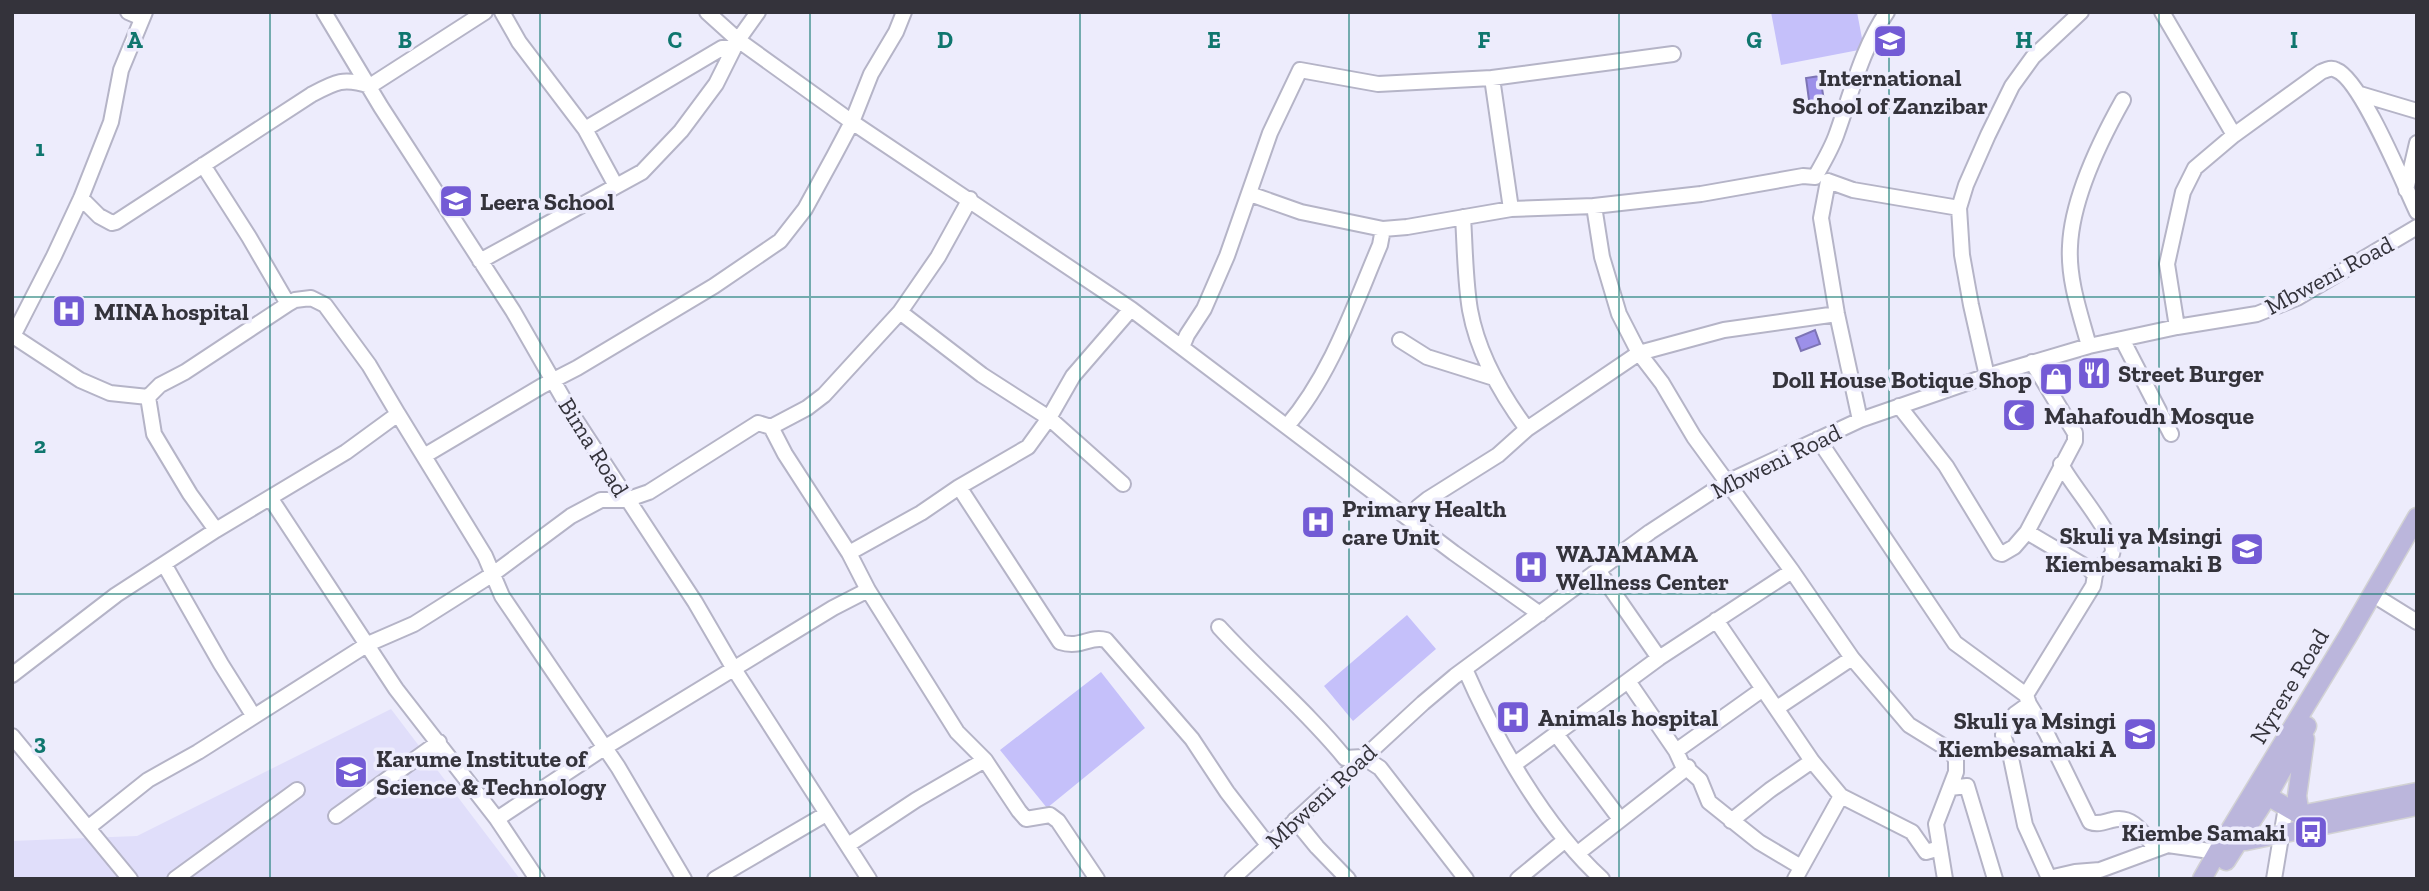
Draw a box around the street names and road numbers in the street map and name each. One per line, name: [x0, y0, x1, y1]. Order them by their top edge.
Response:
street label: Mbweni Road: [2260, 229, 2398, 321]
street label: Bima Road: [552, 392, 636, 502]
street label: Mbweni Road: [1706, 417, 1846, 505]
street label: Nyrere Road: [2243, 623, 2335, 749]
street label: Mbweni Road: [1260, 737, 1382, 855]

